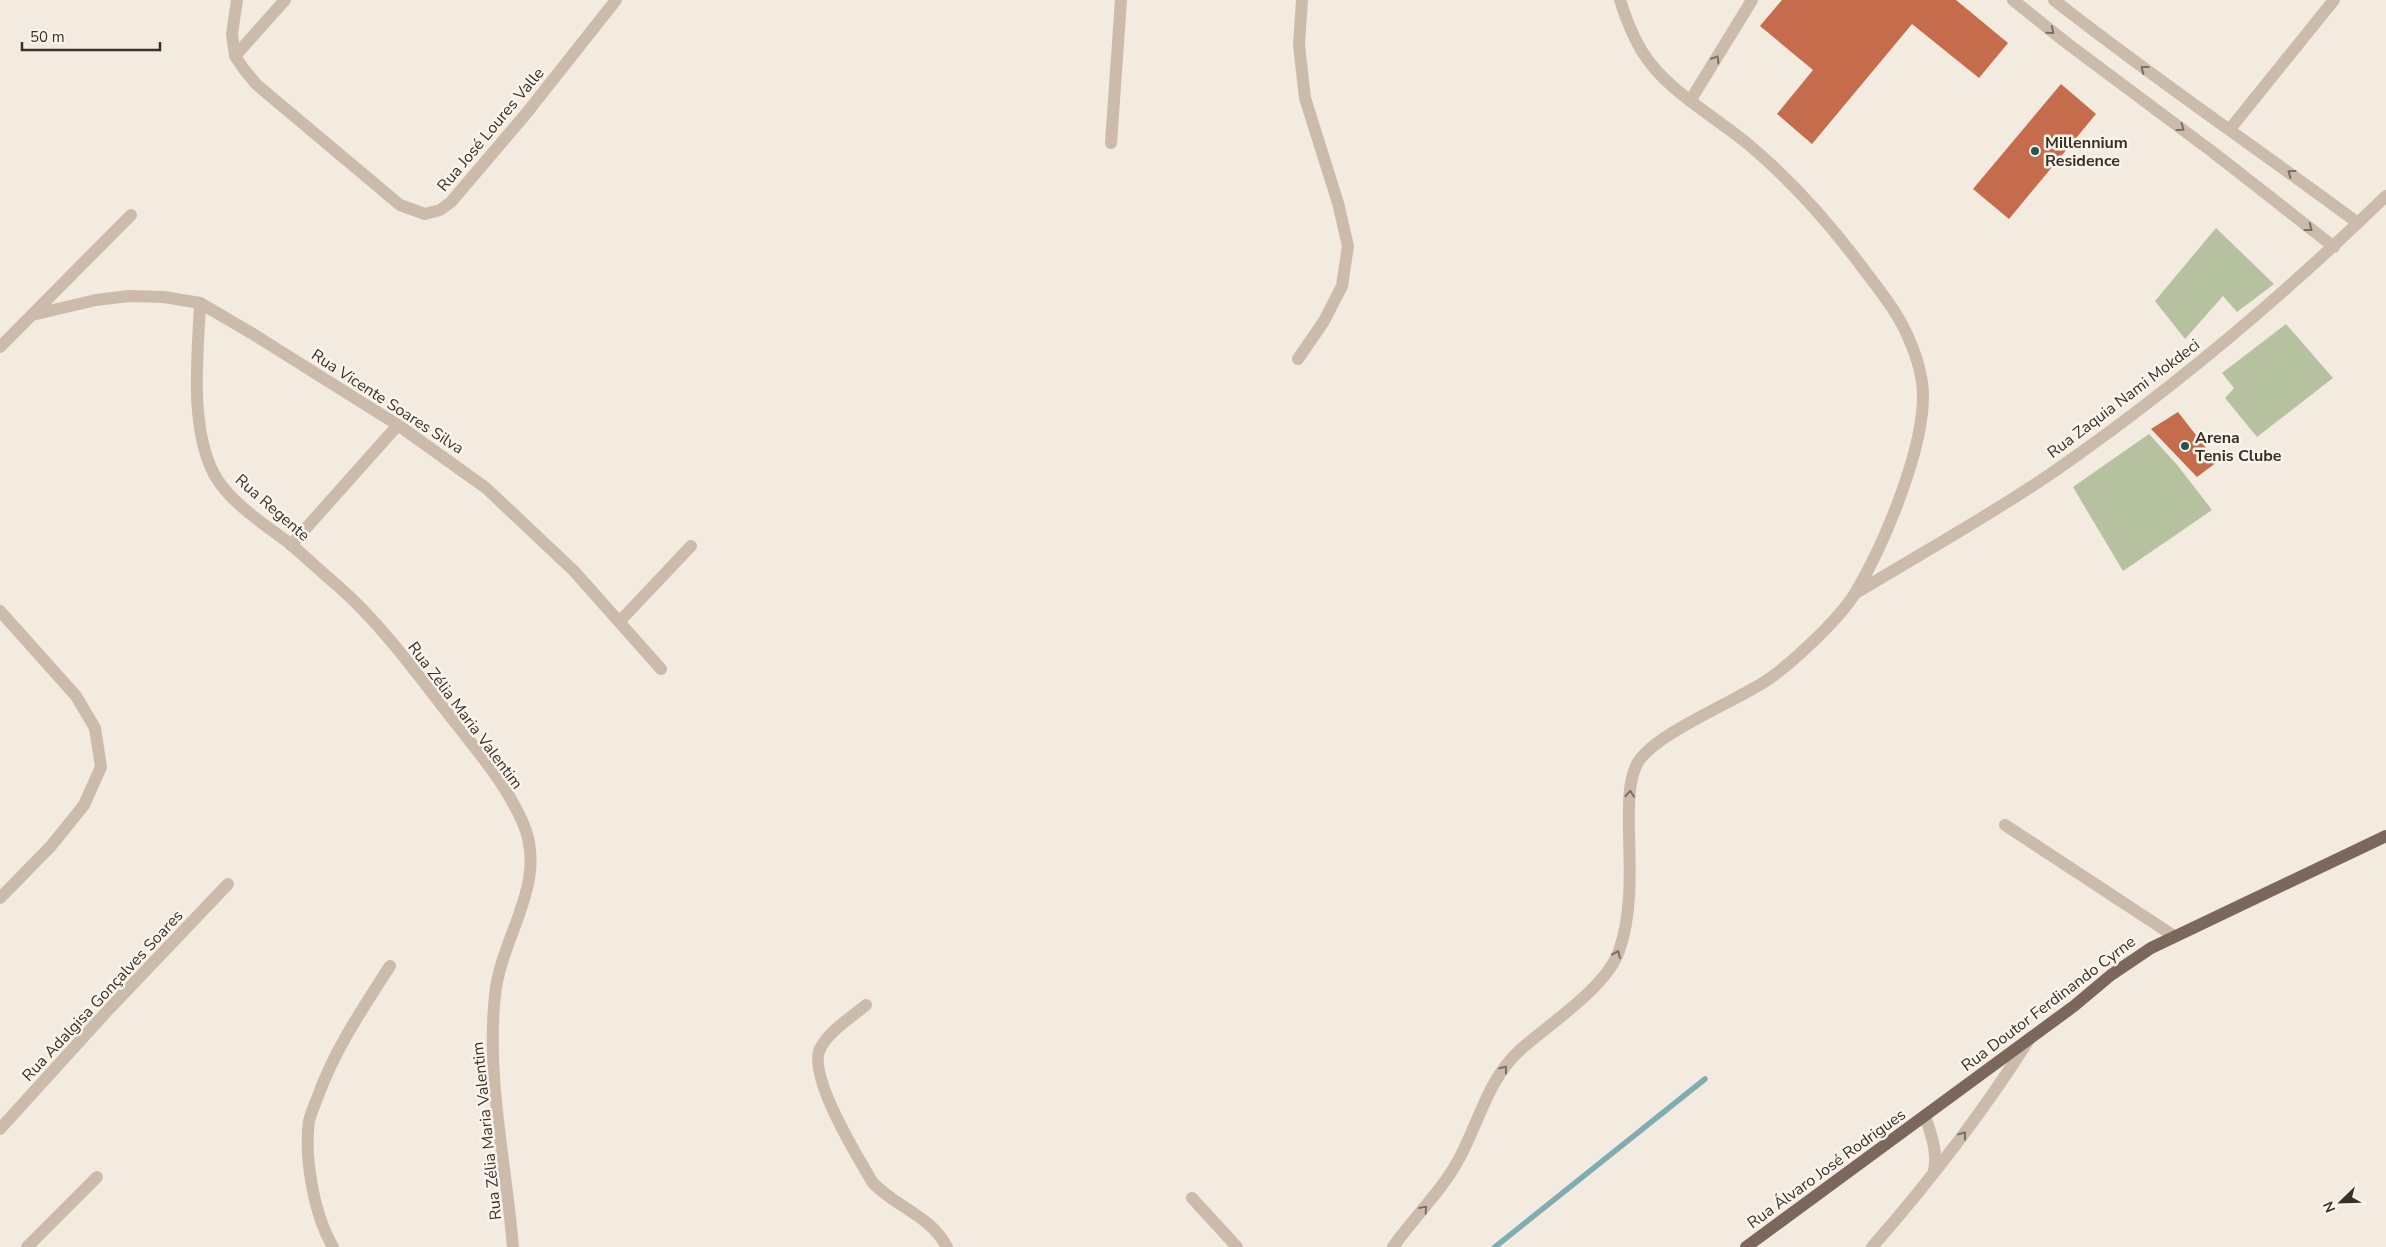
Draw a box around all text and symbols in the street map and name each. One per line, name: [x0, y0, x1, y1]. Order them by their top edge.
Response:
scale bar: [22, 20, 160, 52]
one-way arrow: [2046, 25, 2055, 34]
text: 50 m: [30, 27, 65, 47]
one-way arrow: [1709, 56, 1719, 65]
street label: Rua José Loures Valle: [432, 63, 549, 196]
one-way arrow: [2140, 66, 2150, 75]
one-way arrow: [2175, 123, 2184, 131]
place label: Millennium Residence: [2045, 132, 2128, 172]
marker: Millennium Residence: [2029, 145, 2041, 157]
one-way arrow: [2287, 170, 2297, 179]
one-way arrow: [2304, 222, 2313, 231]
street label: Rua Zaquia Nami Mokdeci: [2043, 334, 2204, 463]
street label: Rua Vicente Soares Silva: [307, 344, 468, 459]
place label: Arena Tenis Clube: [2195, 427, 2282, 467]
marker: Arena Tenis Clube: [2179, 440, 2191, 452]
street label: Rua Regente: [230, 469, 314, 546]
street label: Rua Zélia Maria Valentim: [403, 637, 528, 794]
one-way arrow: [1624, 789, 1635, 797]
street label: Rua Adalgisa Gonçalves Soares: [17, 905, 188, 1086]
street label: Rua Doutor Ferdinando Cyrne: [1957, 931, 2140, 1077]
one-way arrow: [1610, 950, 1621, 959]
street label: Rua Zélia Maria Valentim: [467, 1041, 507, 1221]
one-way arrow: [1498, 1066, 1506, 1075]
street label: Rua Álvaro José Rodrigues: [1743, 1104, 1910, 1234]
one-way arrow: [1957, 1132, 1965, 1141]
north arrow: [2316, 1177, 2366, 1227]
text: N: [2319, 1198, 2340, 1215]
one-way arrow: [1418, 1206, 1427, 1215]

